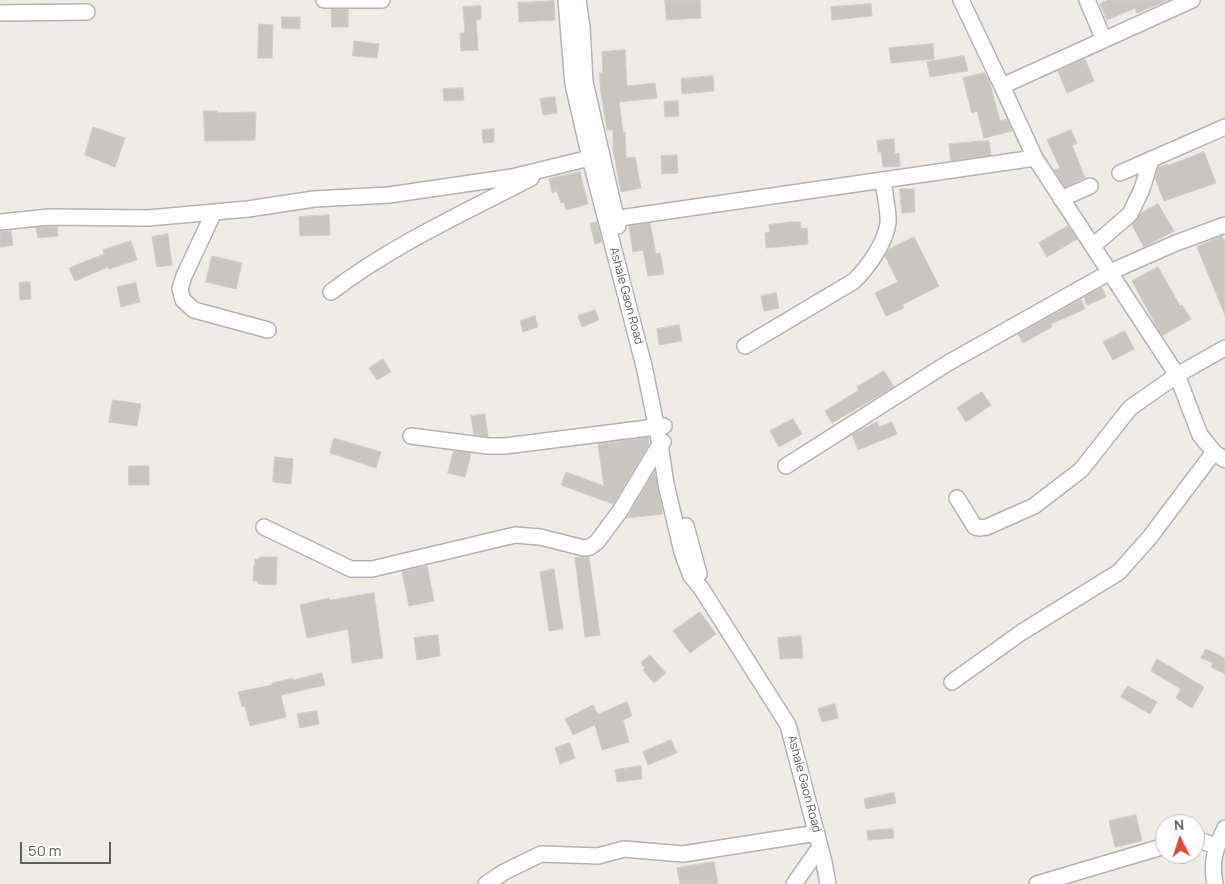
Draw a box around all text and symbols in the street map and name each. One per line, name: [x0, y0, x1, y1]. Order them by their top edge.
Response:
street label: Ashale Gaon Road: [606, 246, 646, 346]
street label: Ashale Gaon Road: [784, 734, 824, 834]
north arrow: [1155, 814, 1205, 864]
text: N: [1173, 815, 1185, 834]
scale bar: [22, 832, 114, 864]
text: 50 m: [28, 840, 62, 861]

